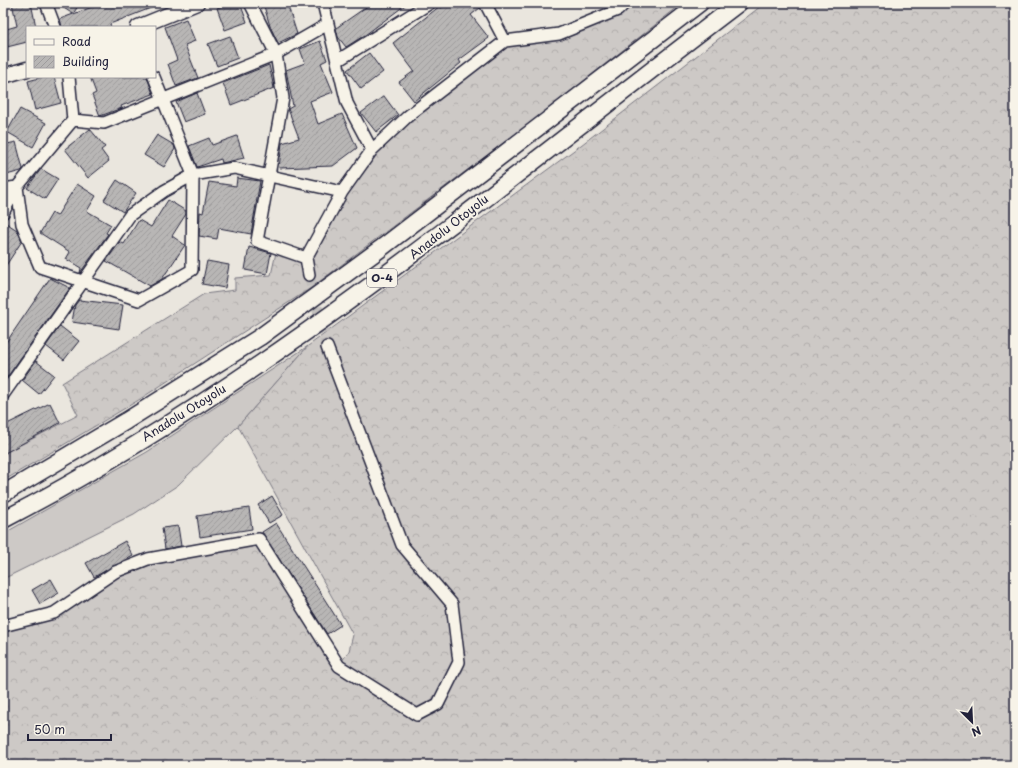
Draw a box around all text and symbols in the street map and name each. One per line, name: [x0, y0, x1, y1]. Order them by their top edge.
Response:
legend: [26, 26, 156, 78]
text: Road: [62, 32, 91, 50]
text: Building: [62, 52, 109, 70]
street label: Anadolu Otoyolu: [405, 190, 492, 263]
road number: O-4: [367, 269, 397, 287]
street label: Anadolu Otoyolu: [138, 379, 229, 445]
north arrow: [952, 702, 992, 742]
scale bar: [28, 716, 111, 742]
text: 50 m: [34, 720, 65, 738]
text: N: [969, 722, 984, 741]

